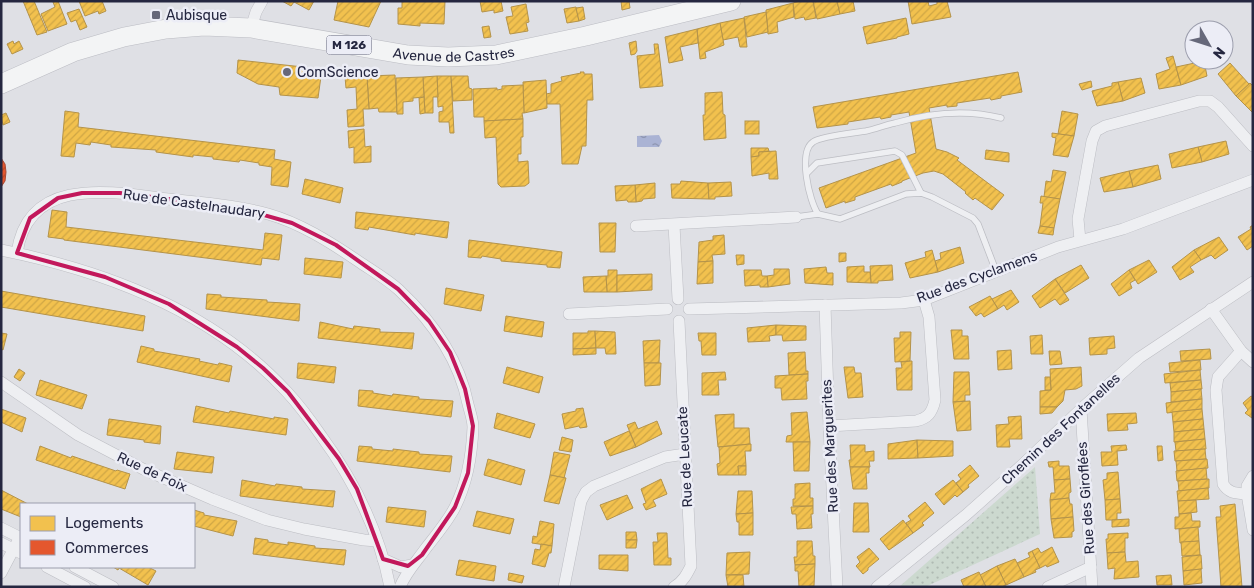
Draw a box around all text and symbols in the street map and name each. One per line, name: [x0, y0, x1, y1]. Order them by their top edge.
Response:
place label: Aubisque: [166, 7, 227, 24]
marker: Aubisque: [150, 9, 162, 21]
north arrow: [1184, 20, 1234, 70]
road number: M 126: [326, 36, 372, 54]
street label: Avenue de Castres: [392, 43, 516, 66]
text: N: [1209, 44, 1228, 62]
place label: ComScience: [297, 64, 379, 81]
marker: ComScience: [281, 66, 293, 78]
street label: Rue de Castelnaudary: [122, 186, 266, 222]
street label: Rue des Cyclamens: [914, 247, 1040, 307]
street label: Chemin des Fontanelles: [998, 370, 1124, 488]
street label: Rue des Marguerites: [818, 379, 842, 513]
street label: Rue de Leucate: [674, 406, 696, 508]
street label: Rue des Giroflées: [1074, 441, 1098, 555]
street label: Rue de Foix: [114, 448, 190, 496]
legend: [20, 503, 195, 568]
text: Logements: [65, 514, 144, 532]
text: Commerces: [65, 539, 149, 557]

